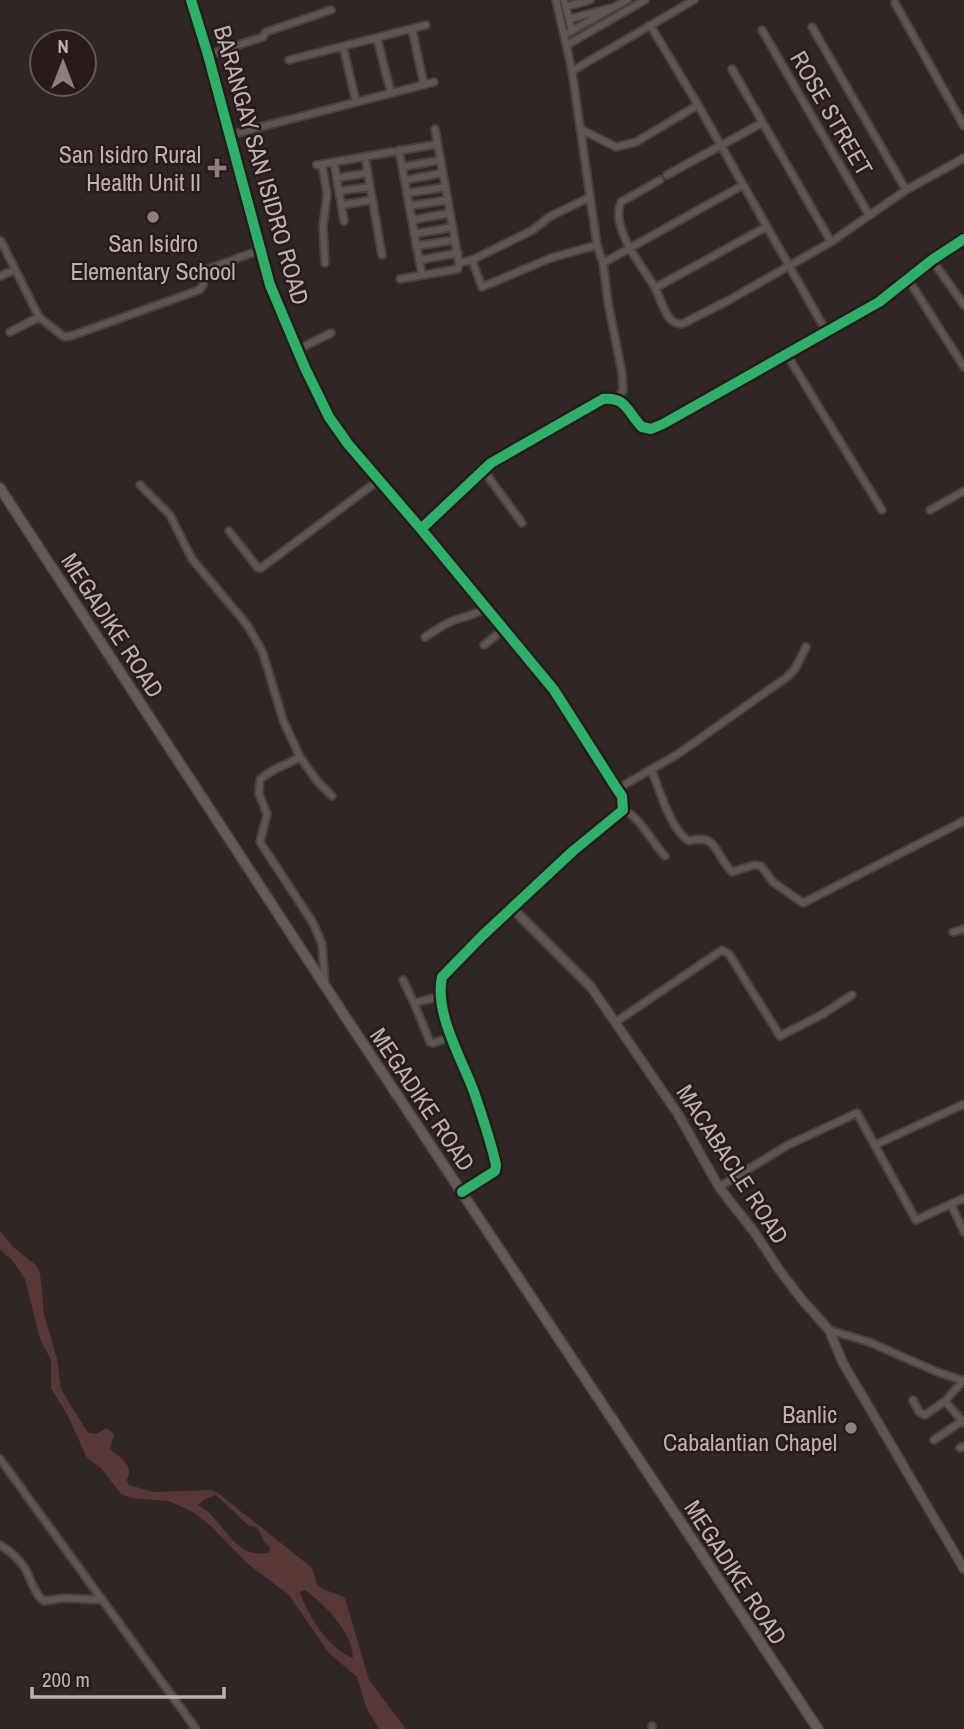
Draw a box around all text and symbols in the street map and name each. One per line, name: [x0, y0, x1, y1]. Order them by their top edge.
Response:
street label: BARANGAY SAN ISIDRO ROAD: [207, 22, 317, 308]
north arrow: [28, 28, 98, 98]
text: N: [57, 33, 69, 59]
street label: ROSE STREET: [783, 45, 881, 181]
place label: San Isidro Rural Health Unit II: [59, 138, 201, 198]
marker: San Isidro Rural Health Unit II: [207, 158, 227, 178]
marker: San Isidro Elementary School: [145, 209, 161, 225]
place label: San Isidro Elementary School: [70, 227, 236, 287]
street label: MEGADIKE ROAD: [54, 547, 172, 703]
street label: MEGADIKE ROAD: [363, 1021, 483, 1177]
street label: MACABACLE ROAD: [670, 1078, 796, 1250]
place label: Banlic Cabalantian Chapel: [663, 1398, 837, 1458]
marker: Banlic Cabalantian Chapel: [843, 1420, 859, 1436]
street label: MEGADIKE ROAD: [677, 1494, 795, 1650]
scale bar: [32, 1656, 224, 1700]
text: 200 m: [42, 1665, 90, 1694]

